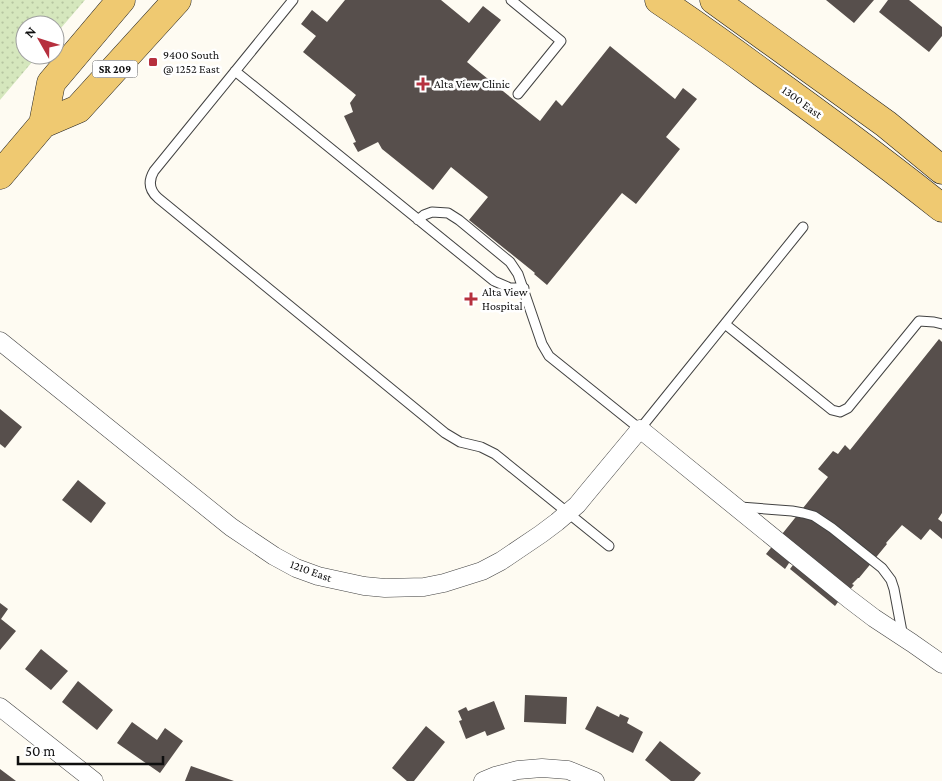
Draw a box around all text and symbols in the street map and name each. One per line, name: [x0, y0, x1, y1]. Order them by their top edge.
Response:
north arrow: [15, 15, 65, 65]
text: N: [21, 23, 39, 41]
place label: 9400 South @ 1252 East: [163, 48, 221, 76]
marker: 9400 South @ 1252 East: [147, 56, 159, 68]
road number: SR 209: [92, 61, 138, 78]
marker: Alta View Clinic: [416, 77, 430, 91]
place label: Alta View Clinic: [434, 77, 510, 91]
street label: 1300 East: [779, 83, 826, 122]
place label: Alta View Hospital: [482, 285, 528, 313]
marker: Alta View Hospital: [464, 292, 478, 306]
street label: 1210 East: [288, 557, 335, 585]
scale bar: [18, 734, 162, 766]
text: 50 m: [25, 743, 55, 759]

